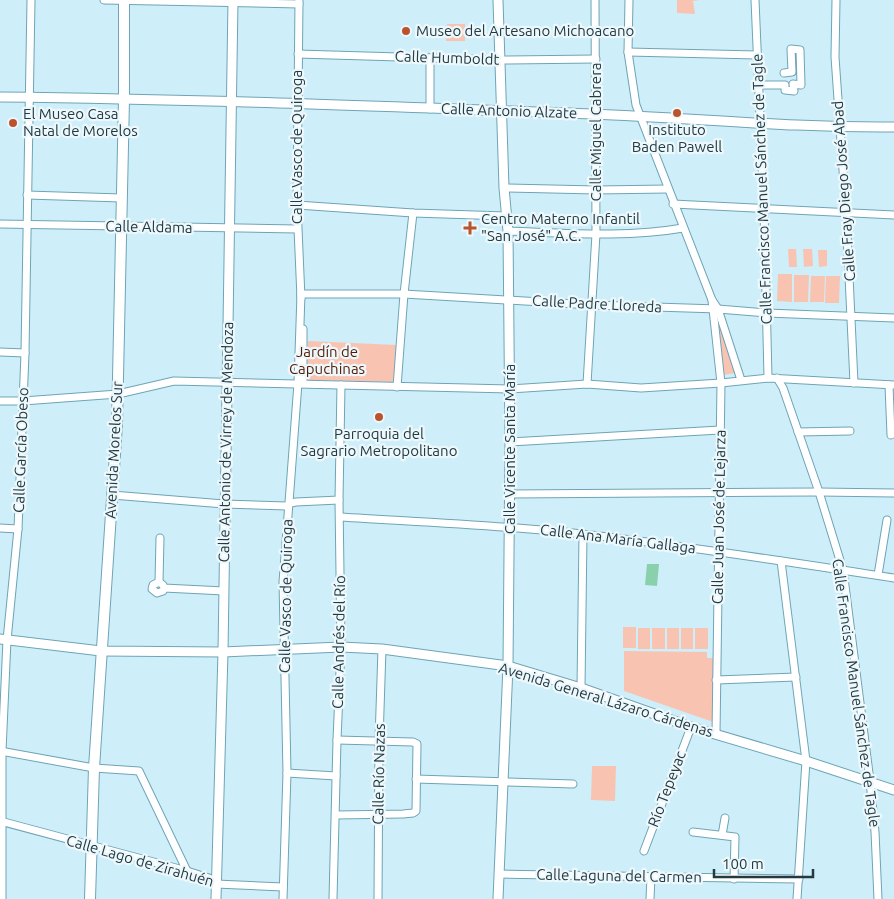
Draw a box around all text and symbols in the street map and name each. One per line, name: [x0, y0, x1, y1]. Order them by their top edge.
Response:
place label: Museo del Artesano Michoacano: [416, 22, 634, 39]
marker: Museo del Artesano Michoacano: [400, 25, 412, 37]
street label: Calle Humboldt: [394, 47, 500, 68]
street label: Calle Francisco Manuel Sánchez de Tagle: [748, 53, 775, 325]
street label: Calle Miguel Cabrera: [587, 62, 604, 202]
street label: Calle Vasco de Quiroga: [288, 70, 305, 224]
street label: Calle Antonio Alzate: [441, 100, 577, 121]
street label: Calle Fray Diego José Abad: [829, 100, 858, 282]
place label: El Museo Casa Natal de Morelos: [23, 105, 138, 139]
marker: Instituto Baden Pawell: [671, 107, 683, 119]
marker: El Museo Casa Natal de Morelos: [7, 117, 19, 129]
place label: Instituto Baden Pawell: [632, 121, 722, 155]
place label: Centro Materno Infantil "San José" A.C.: [481, 210, 640, 244]
street label: Calle Aldama: [105, 217, 193, 236]
marker: Centro Materno Infantil "San José" A.C.: [463, 221, 477, 235]
street label: Calle Padre Lloreda: [532, 292, 662, 315]
street label: Calle Antonio de Virrey de Mendoza: [215, 322, 236, 562]
park label: Jardín de Capuchinas: [289, 343, 365, 377]
street label: Calle Vicente Santa María: [501, 364, 518, 534]
street label: Avenida Morelos Sur: [101, 380, 126, 519]
street label: Calle García Obeso: [10, 387, 31, 513]
marker: Parroquia del Sagrario Metropolitano: [373, 411, 385, 423]
place label: Parroquia del Sagrario Metropolitano: [301, 425, 457, 459]
street label: Calle Juan José de Lejarza: [708, 430, 729, 604]
street label: Calle Vasco de Quiroga: [276, 519, 295, 673]
street label: Calle Ana María Gallaga: [539, 521, 697, 556]
street label: Calle Francisco Manuel Sánchez de Tagle: [829, 558, 884, 828]
street label: Calle Andrés del Río: [329, 575, 348, 709]
street label: Avenida General Lázaro Cárdenas: [497, 659, 715, 740]
street label: Calle Río Nazas: [369, 723, 388, 825]
street label: Río Tepeyac: [644, 748, 689, 829]
street label: Calle Lago de Zirahuén: [64, 831, 216, 890]
scale bar: [714, 846, 813, 878]
text: 100 m: [722, 855, 764, 872]
street label: Calle Laguna del Carmen: [536, 866, 702, 885]

